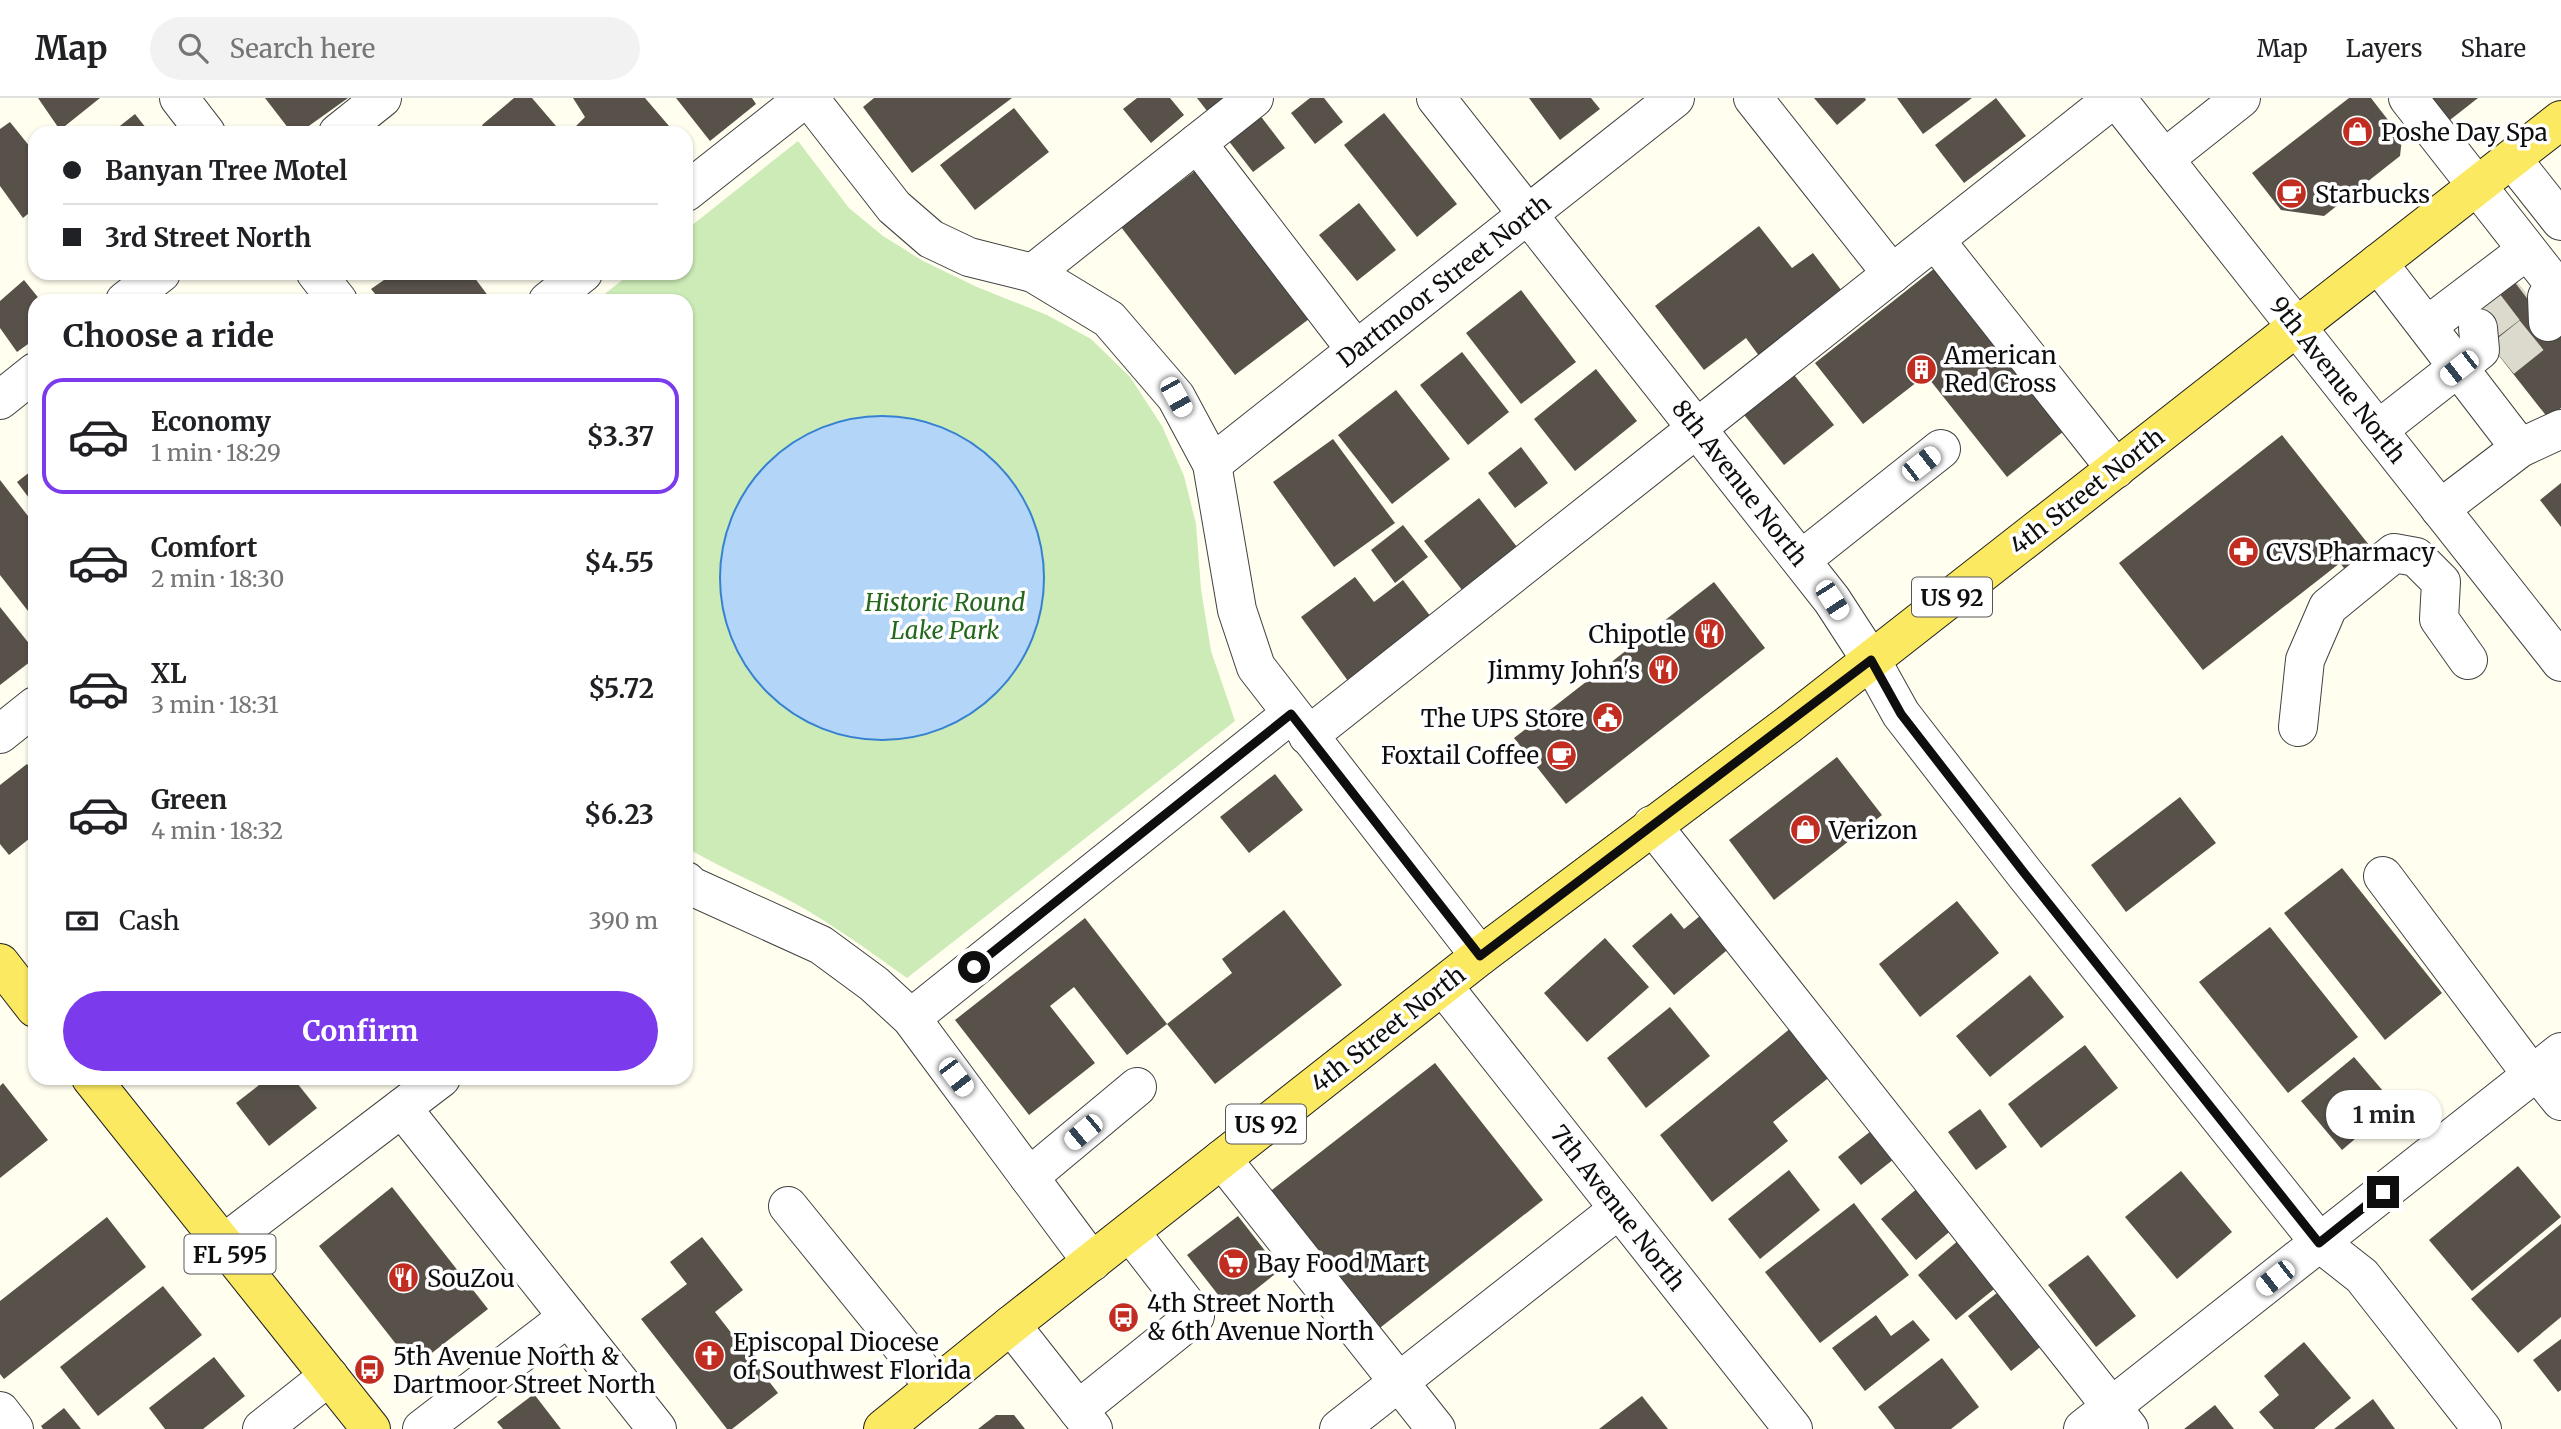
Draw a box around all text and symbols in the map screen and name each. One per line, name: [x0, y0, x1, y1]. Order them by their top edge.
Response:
search box: [150, 17, 640, 80]
text: Map: [35, 28, 108, 69]
icon: search: [174, 29, 212, 67]
text: Search here: [230, 32, 375, 65]
text: Map: [2257, 33, 2308, 64]
text: Layers: [2346, 33, 2422, 64]
text: Share: [2460, 33, 2526, 64]
shop icon: Poshe Day Spa: [2341, 115, 2375, 149]
place label: Poshe Day Spa: [2381, 117, 2548, 148]
text: Banyan Tree Motel: [105, 154, 348, 187]
cafe icon: Starbucks: [2275, 177, 2309, 211]
place label: Starbucks: [2315, 179, 2430, 210]
street label: Dartmoor Street North: [1331, 188, 1557, 374]
text: 3rd Street North: [105, 221, 311, 254]
street label: 9th Avenue North: [2263, 290, 2413, 470]
text: Choose a ride: [63, 316, 274, 356]
place label: American Red Cross: [1943, 340, 2057, 399]
car: [2436, 347, 2483, 389]
building icon: American Red Cross: [1904, 352, 1938, 386]
car: [1157, 374, 1196, 420]
street label: 8th Avenue North: [1665, 393, 1815, 573]
icon: car: [67, 405, 130, 468]
text: Economy: [151, 405, 271, 438]
text: $3.37: [587, 420, 654, 453]
street label: 4th Street North: [2004, 421, 2171, 561]
text: 1 min · 18:29: [151, 438, 281, 467]
car: [1898, 443, 1945, 485]
icon: car: [67, 531, 130, 594]
text: Comfort: [151, 531, 257, 564]
pharmacy icon: CVS Pharmacy: [2226, 535, 2260, 569]
place label: CVS Pharmacy: [2266, 537, 2435, 568]
text: $4.55: [584, 546, 654, 579]
text: 2 min · 18:30: [151, 564, 284, 593]
car: [1812, 577, 1853, 623]
road number: US 92: [1912, 578, 1992, 617]
park label: Historic Round Lake Park: [864, 587, 1025, 646]
restaurant icon: Chipotle: [1692, 617, 1726, 651]
place label: Chipotle: [1588, 619, 1686, 650]
restaurant icon: Jimmy John's: [1646, 653, 1680, 687]
place label: Jimmy John's: [1486, 655, 1640, 686]
icon: car: [67, 657, 130, 720]
text: XL: [151, 657, 187, 690]
text: $5.72: [588, 672, 654, 705]
text: 3 min · 18:31: [151, 690, 279, 719]
public building icon: The UPS Store: [1590, 701, 1624, 735]
place label: The UPS Store: [1421, 703, 1584, 734]
cafe icon: Foxtail Coffee: [1545, 738, 1579, 772]
place label: Foxtail Coffee: [1381, 740, 1539, 771]
icon: car: [67, 783, 130, 846]
text: Green: [151, 783, 227, 816]
text: $6.23: [584, 798, 654, 831]
shop icon: Verizon: [1789, 813, 1823, 847]
place label: Verizon: [1828, 815, 1918, 846]
text: 4 min · 18:32: [151, 816, 283, 845]
icon: cash: [63, 902, 101, 940]
text: Cash: [119, 904, 180, 937]
text: 390 m: [588, 906, 658, 935]
route start: [958, 951, 990, 983]
street label: 4th Street North: [1305, 959, 1472, 1099]
button: Confirm: [63, 991, 658, 1071]
car: [935, 1054, 978, 1100]
callout: 1 min: [2325, 1090, 2441, 1140]
text: 1 min: [2353, 1100, 2415, 1129]
road number: US 92: [1226, 1105, 1306, 1144]
car: [1061, 1110, 1106, 1154]
street label: 7th Avenue North: [1544, 1119, 1693, 1297]
route end: [2367, 1176, 2399, 1208]
road number: FL 595: [184, 1234, 276, 1274]
supermarket icon: Bay Food Mart: [1217, 1246, 1251, 1280]
place label: Bay Food Mart: [1257, 1248, 1426, 1279]
car: [2252, 1257, 2299, 1299]
restaurant icon: SouZou: [387, 1261, 421, 1295]
place label: SouZou: [427, 1263, 515, 1294]
place label: 4th Street North & 6th Avenue North: [1147, 1288, 1374, 1347]
bus stop icon: 4th Street North & 6th Avenue North: [1107, 1300, 1141, 1334]
place label: Episcopal Diocese of Southwest Florida: [733, 1327, 971, 1386]
church icon: Episcopal Diocese of Southwest Florida: [693, 1339, 727, 1373]
place label: 5th Avenue North & Dartmoor Street North: [393, 1341, 656, 1400]
bus stop icon: 5th Avenue North & Dartmoor Street North: [353, 1353, 387, 1387]

